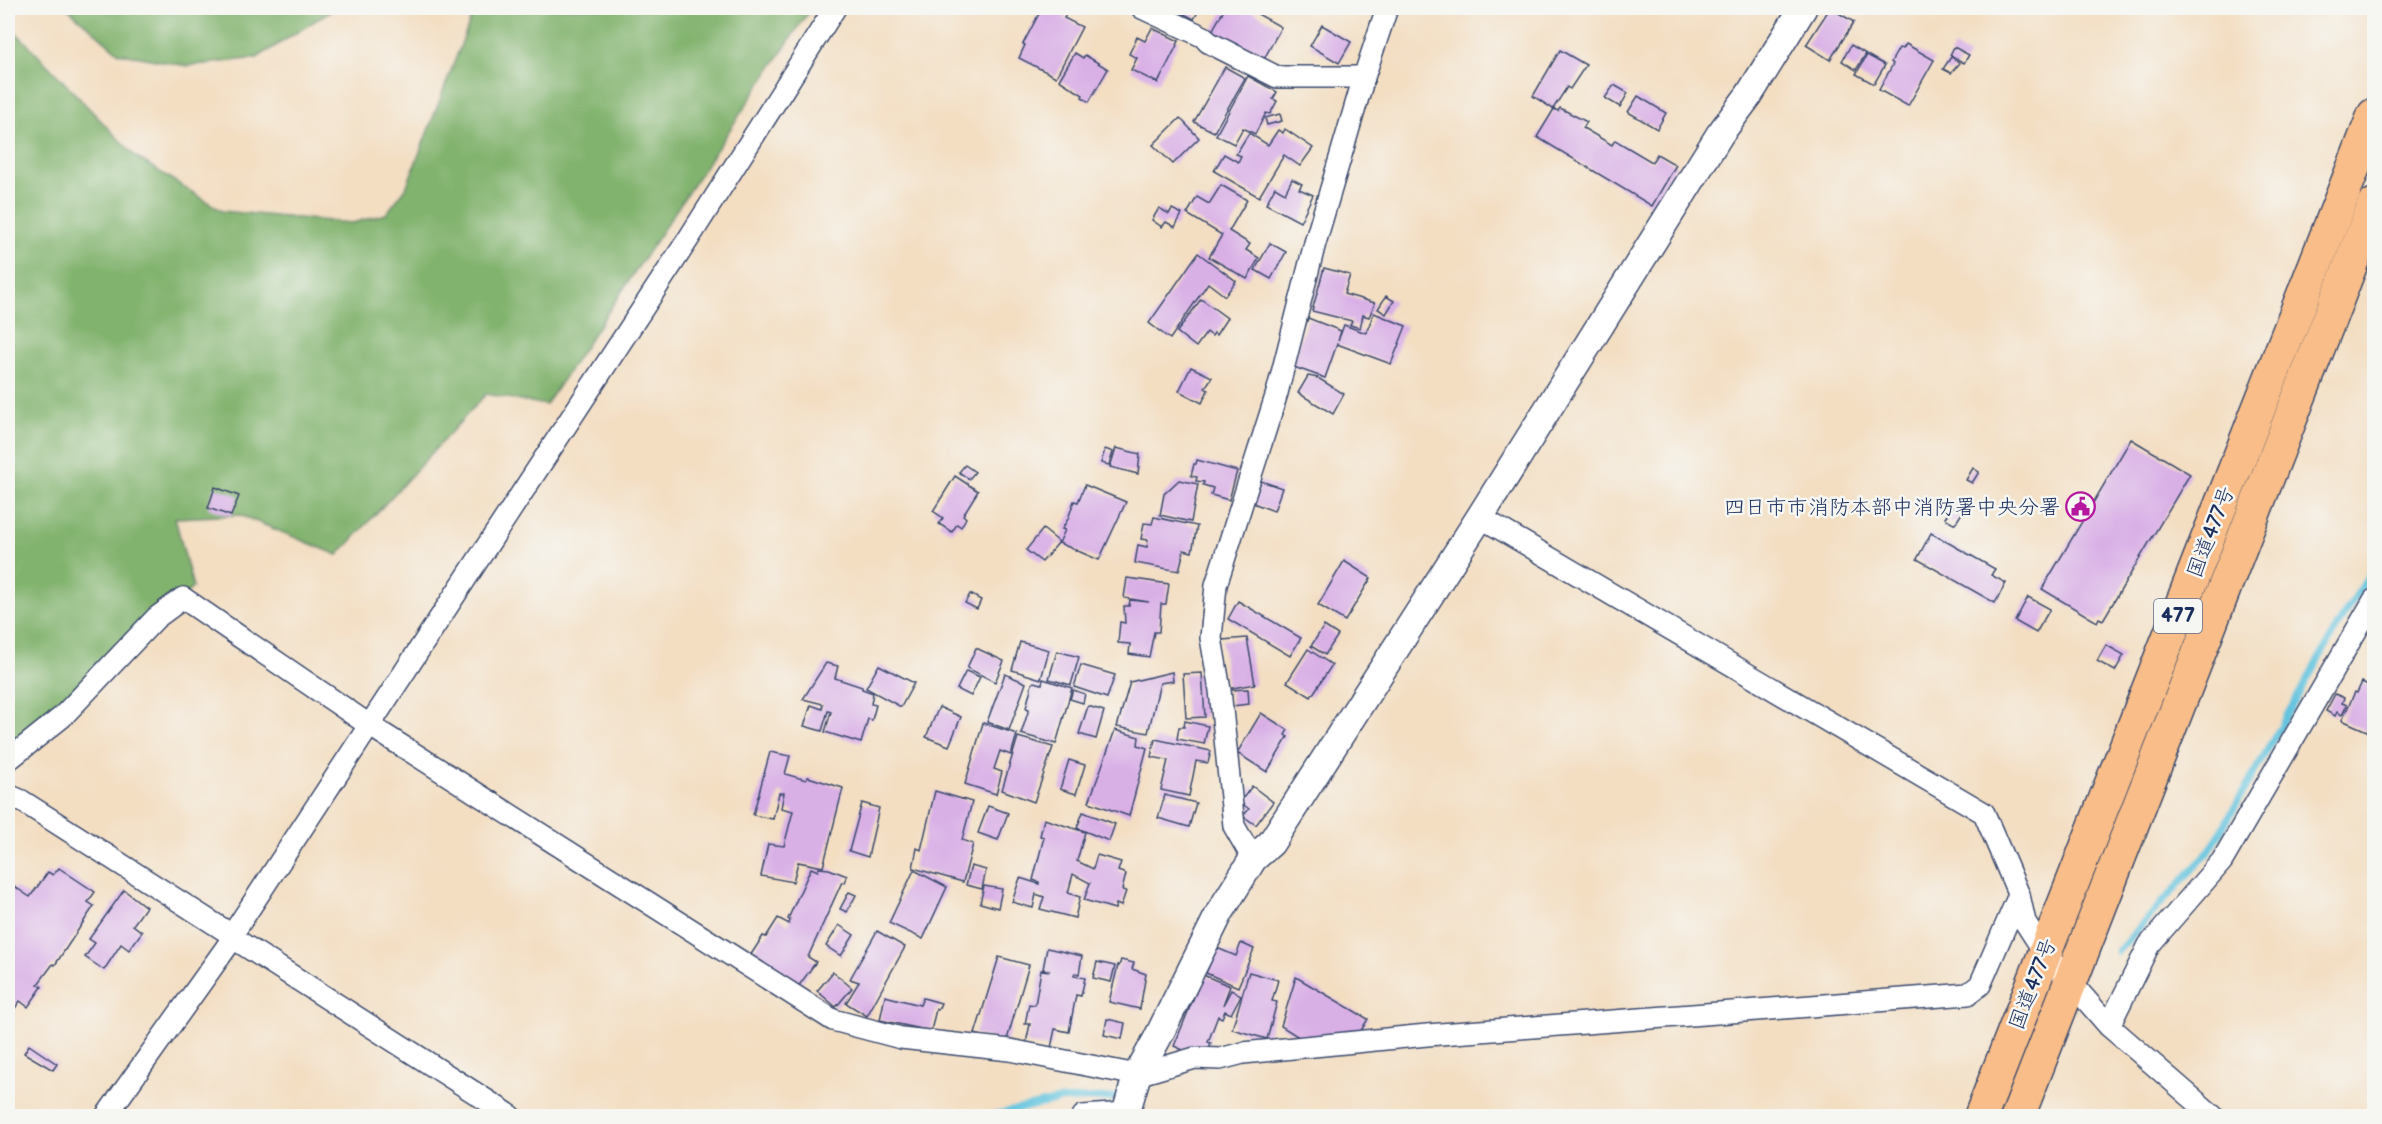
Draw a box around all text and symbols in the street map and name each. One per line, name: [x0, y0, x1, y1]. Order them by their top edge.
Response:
street label: 国道477号: [2182, 483, 2240, 581]
public building icon: 四日市市消防本部中消防署中央分署: [2065, 491, 2097, 523]
place label: 四日市市消防本部中消防署中央分署: [1724, 495, 2060, 520]
road number: 477: [2154, 599, 2202, 633]
street label: 国道477号: [2004, 935, 2062, 1033]

